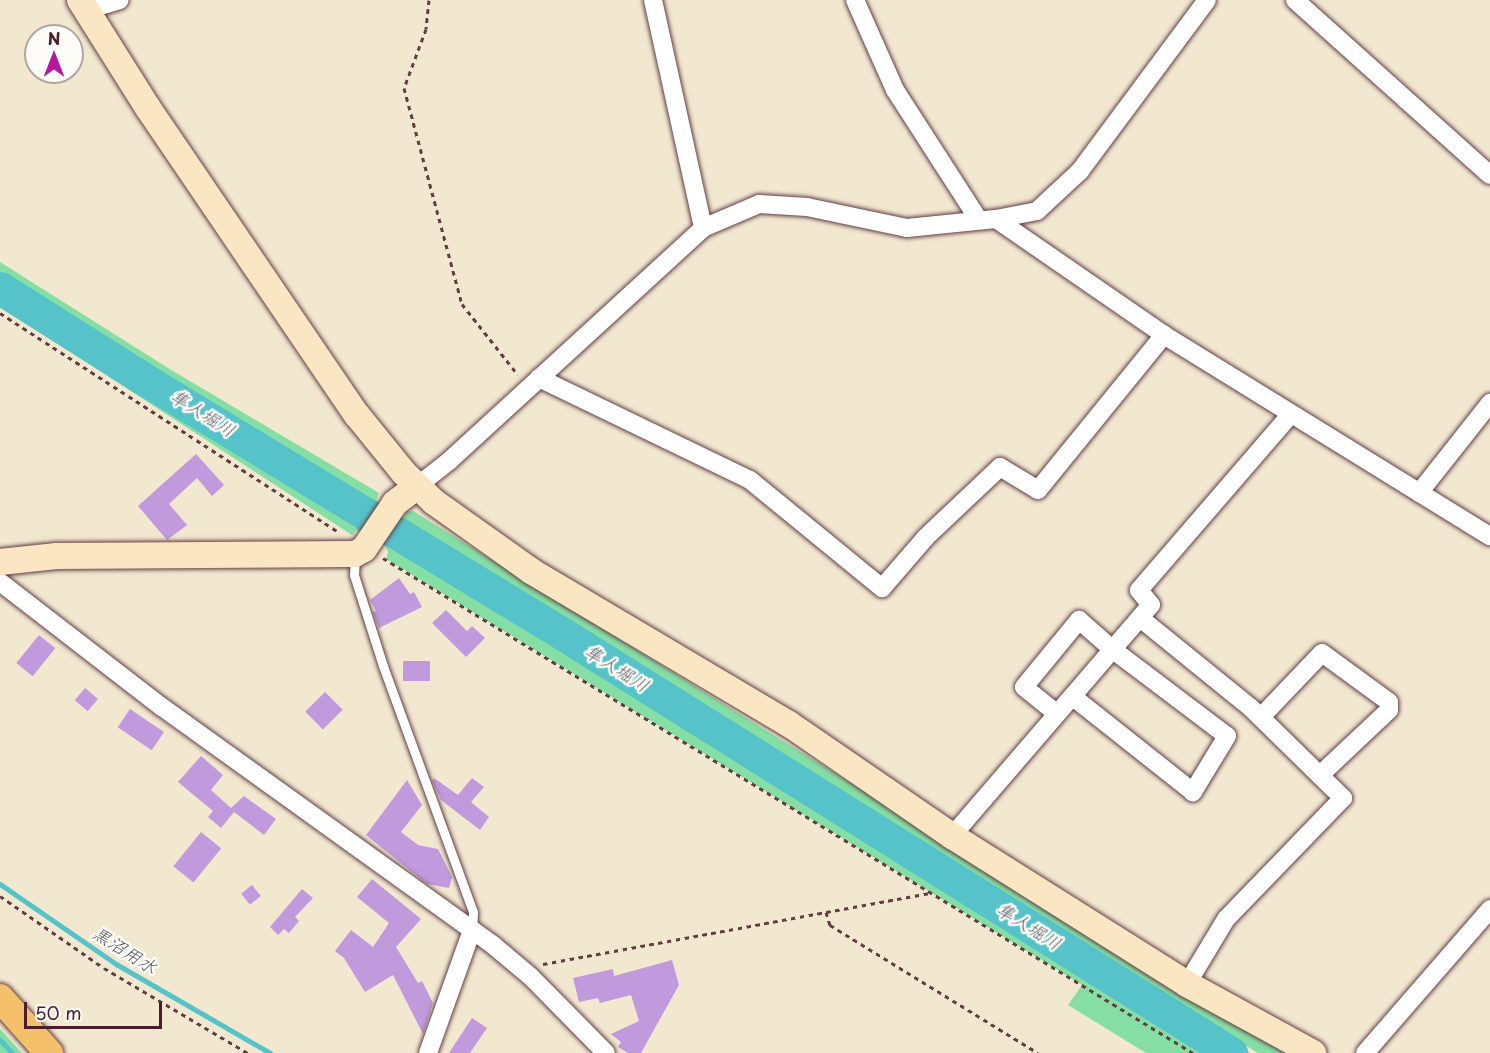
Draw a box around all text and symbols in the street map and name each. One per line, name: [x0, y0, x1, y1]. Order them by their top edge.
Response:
north arrow: [24, 24, 84, 84]
text: N: [48, 26, 60, 50]
water label: 隼人堀川: [167, 385, 239, 441]
water label: 隼人堀川: [581, 640, 653, 696]
water label: 隼人堀川: [993, 898, 1065, 954]
water label: 黒沼用水: [89, 922, 161, 978]
scale bar: [27, 990, 165, 1028]
text: 50 m: [35, 999, 82, 1026]

